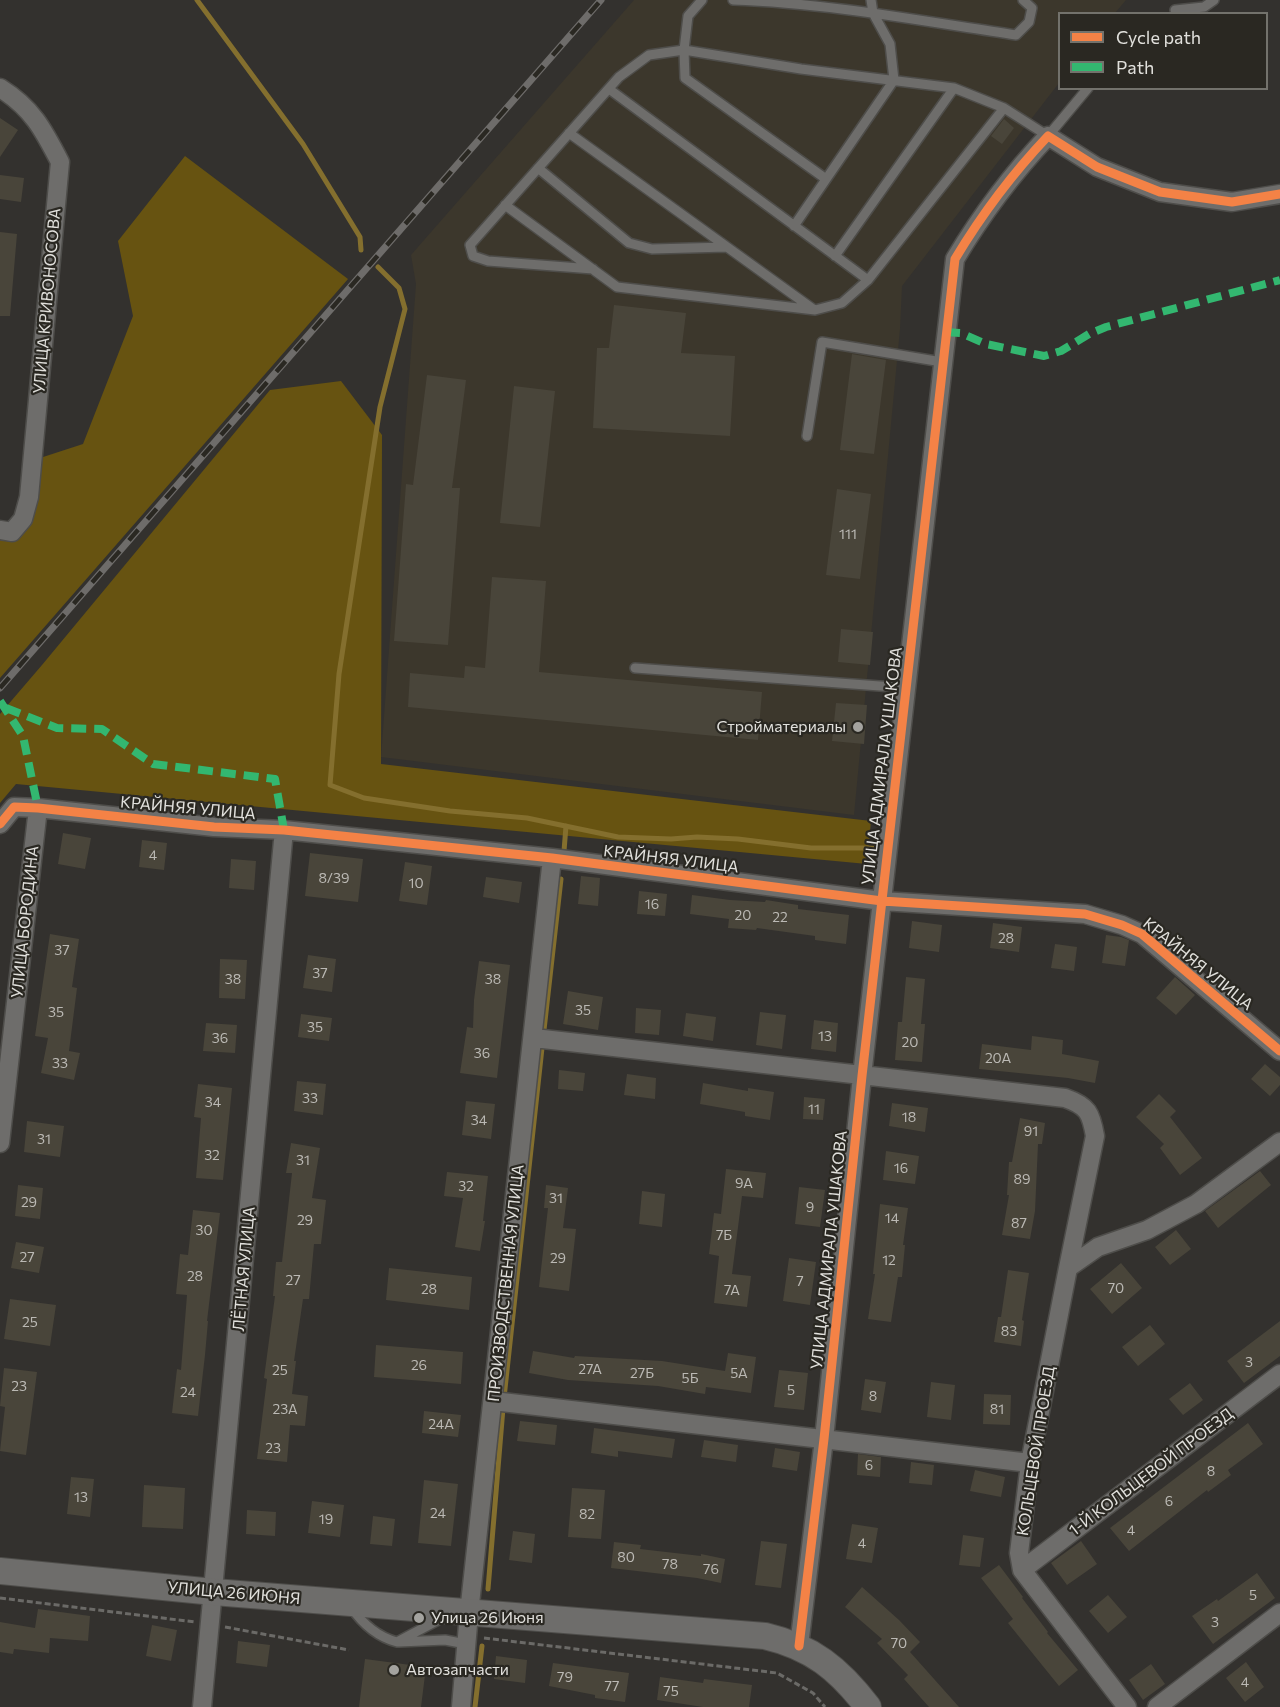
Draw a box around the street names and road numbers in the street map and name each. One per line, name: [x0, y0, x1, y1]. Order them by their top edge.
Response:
street label: УЛИЦА КРИВОНОСОВА: [29, 207, 65, 395]
street label: УЛИЦА АДМИРАЛА УШАКОВА: [858, 646, 906, 886]
street label: КРАЙНЯЯ УЛИЦА: [119, 793, 257, 823]
street label: КРАЙНЯЯ УЛИЦА: [602, 841, 740, 877]
street label: УЛИЦА БОРОДИНА: [7, 845, 43, 999]
street label: КРАЙНЯЯ УЛИЦА: [1139, 914, 1257, 1014]
street label: УЛИЦА АДМИРАЛА УШАКОВА: [807, 1130, 851, 1370]
street label: ПРОИЗВОДСТВЕННАЯ УЛИЦА: [484, 1163, 528, 1403]
street label: ЛЁТНАЯ УЛИЦА: [229, 1206, 259, 1332]
street label: КОЛЬЦЕВОЙ ПРОЕЗД: [1013, 1365, 1059, 1537]
street label: 1-Й КОЛЬЦЕВОЙ ПРОЕЗД: [1065, 1404, 1237, 1540]
street label: УЛИЦА 26 ИЮНЯ: [167, 1578, 301, 1608]

